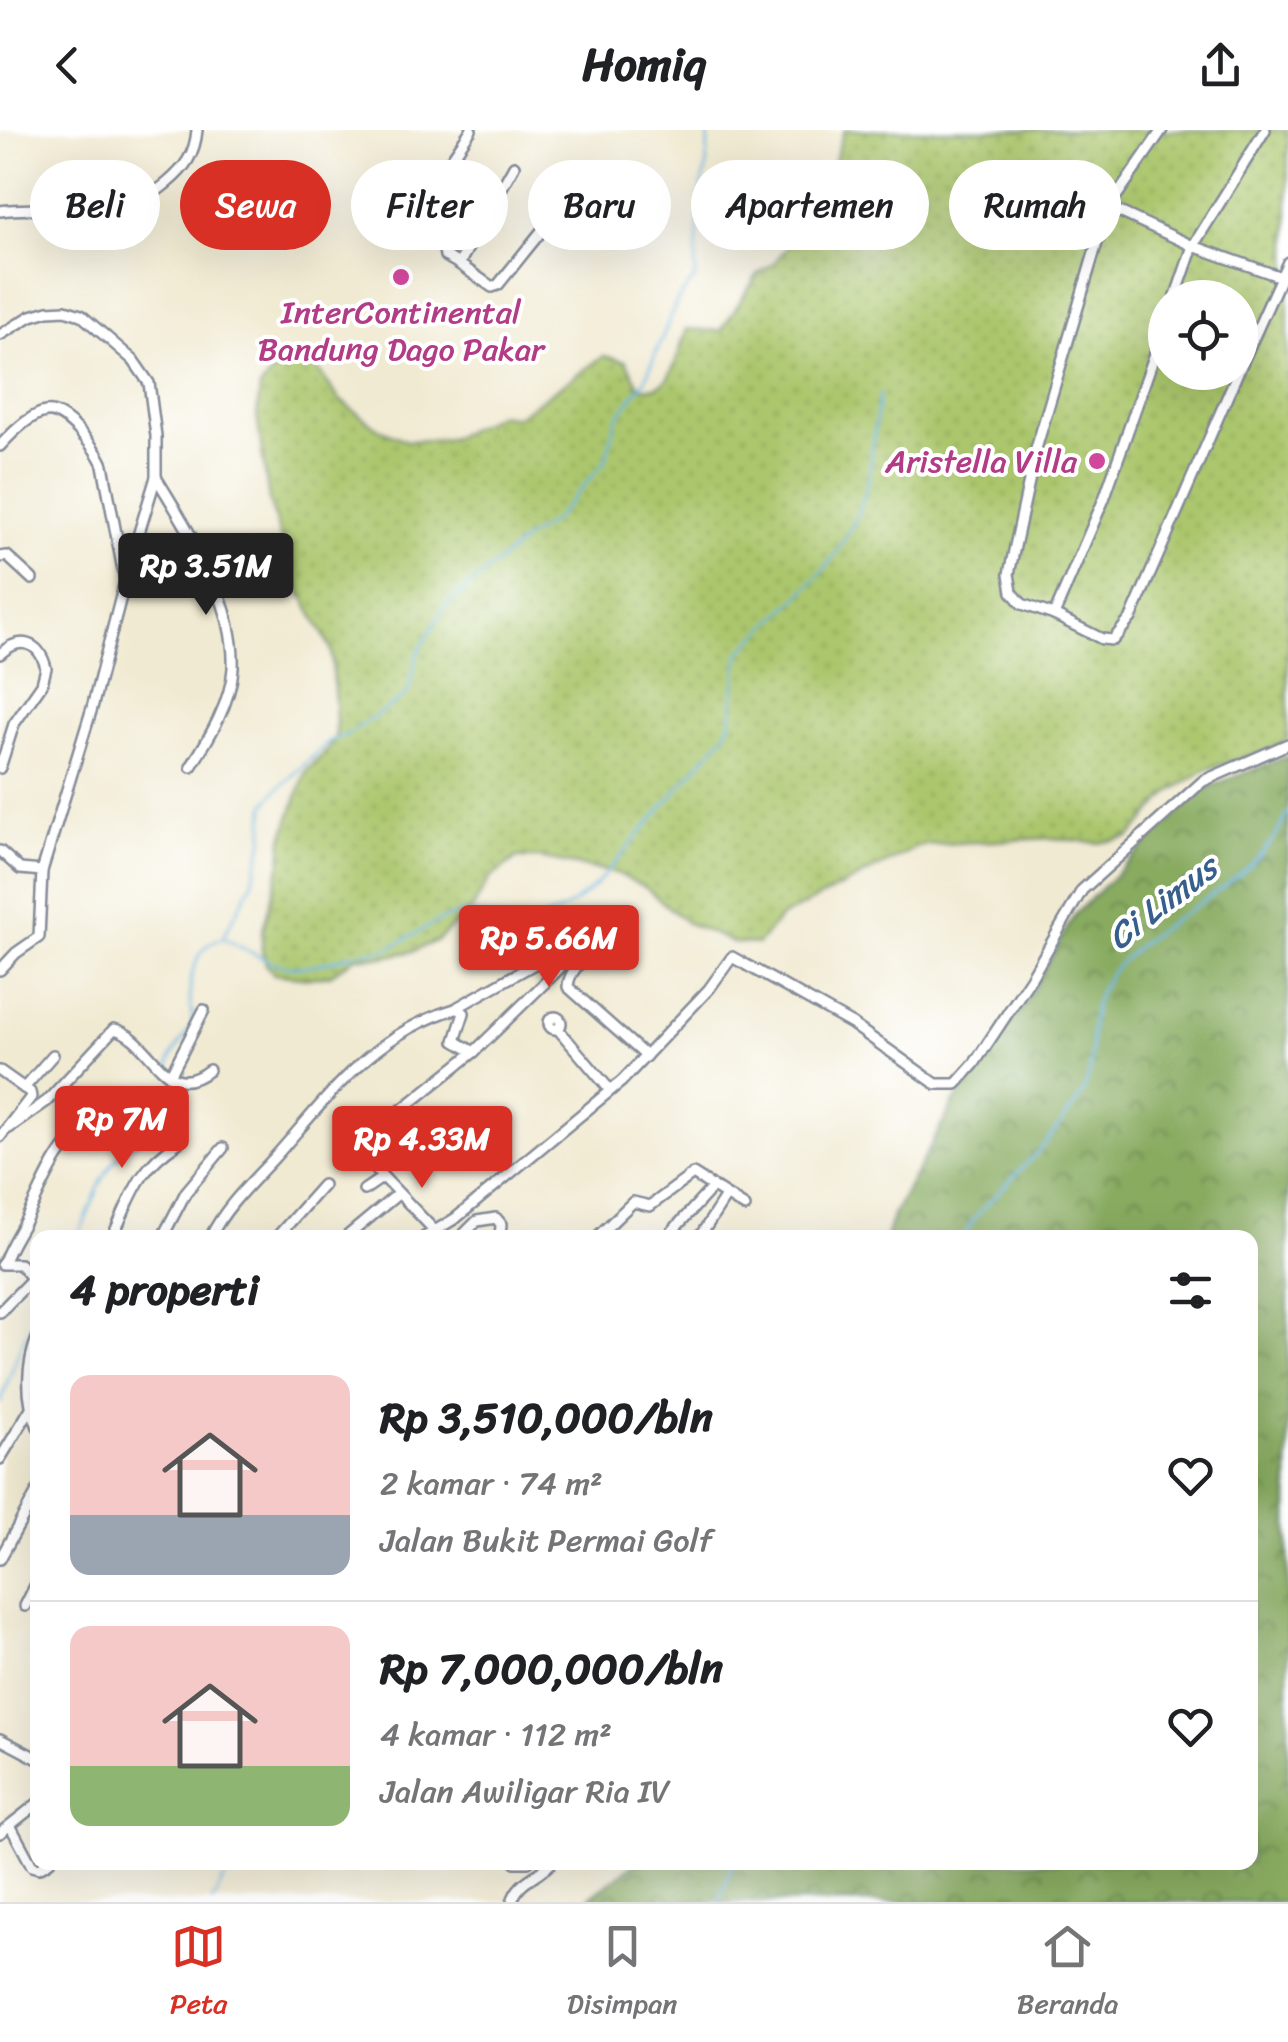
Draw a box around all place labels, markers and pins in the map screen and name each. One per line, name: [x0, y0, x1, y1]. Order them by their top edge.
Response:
marker: InterContinental Bandung Dago Pakar: [390, 266, 412, 288]
place label: InterContinental Bandung Dago Pakar: [258, 284, 546, 378]
place label: Aristella Villa: [884, 433, 1078, 490]
marker: Aristella Villa: [1086, 450, 1108, 472]
pin: Rp 3.51M: [103, 533, 309, 618]
pin: Rp 5.66M: [446, 905, 652, 990]
pin: Rp 7M: [52, 1086, 192, 1171]
pin: Rp 4.33M: [319, 1106, 525, 1191]

